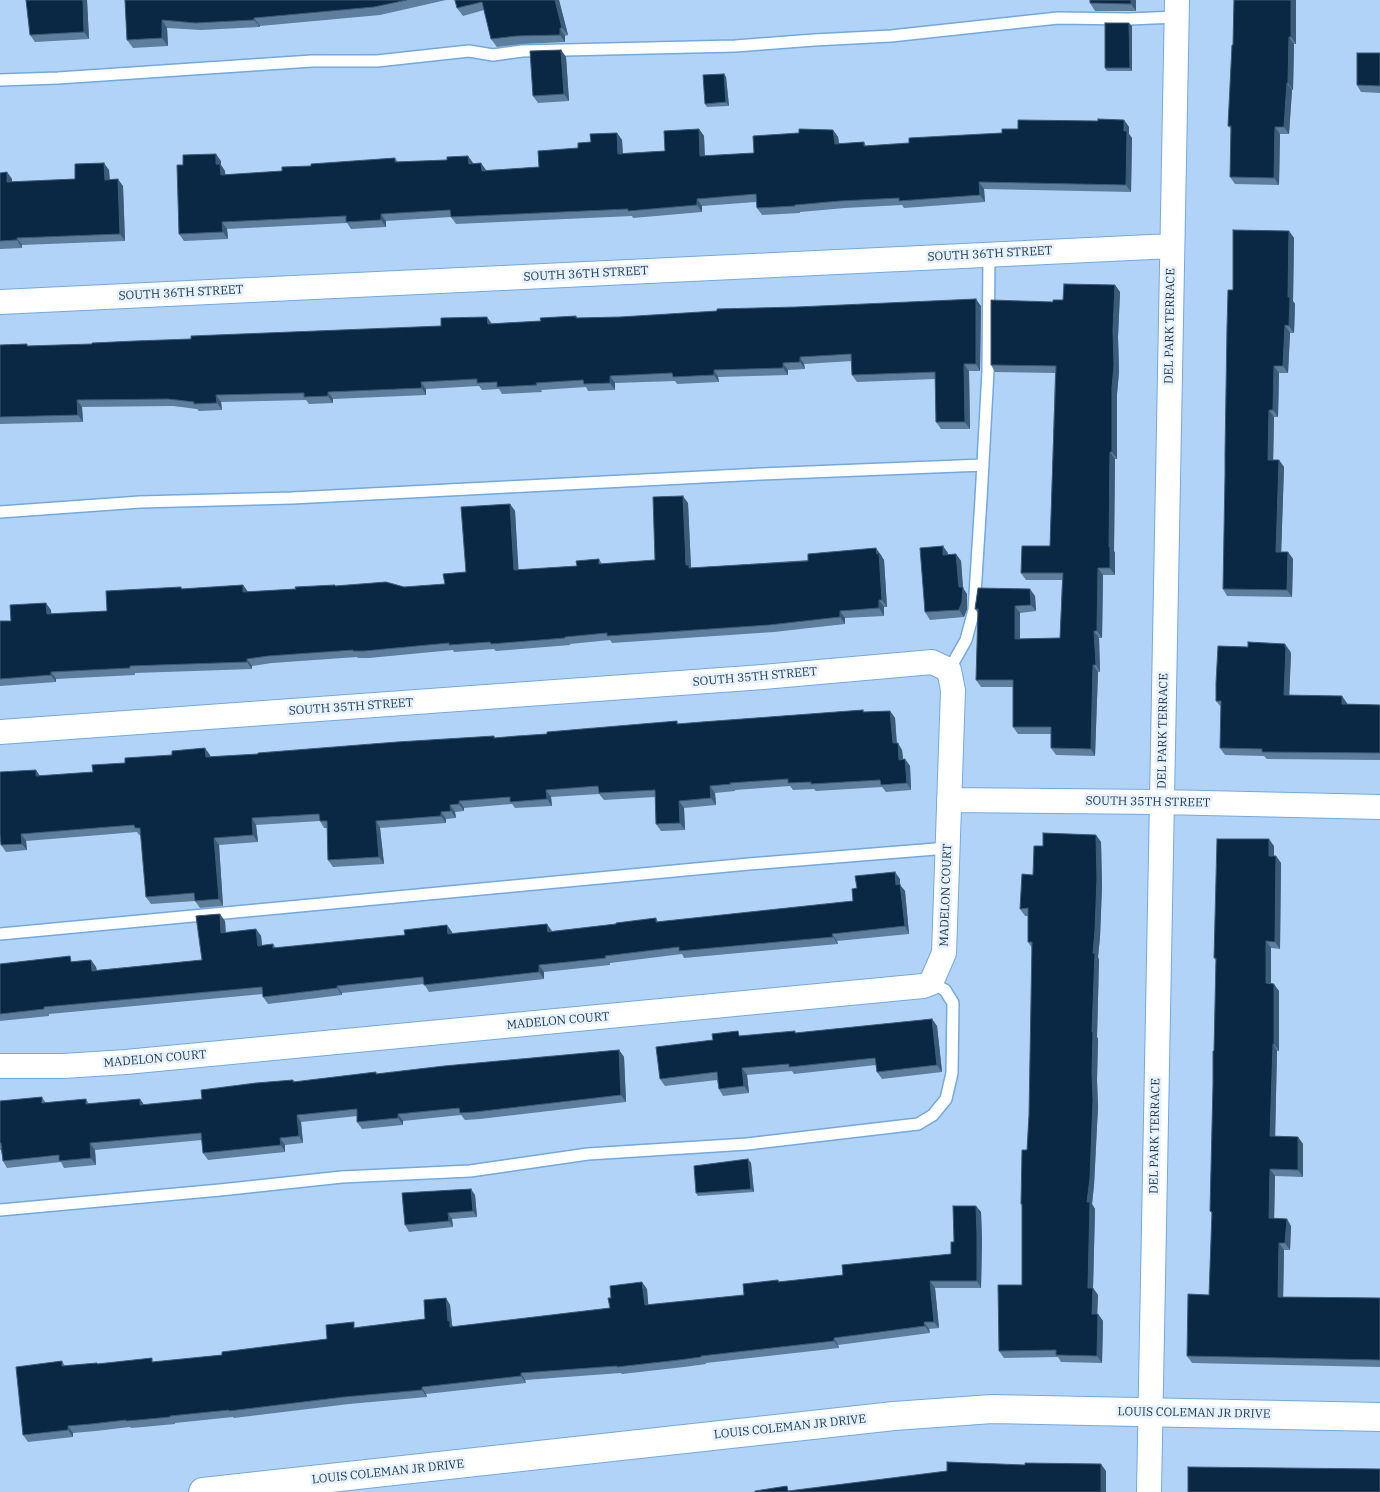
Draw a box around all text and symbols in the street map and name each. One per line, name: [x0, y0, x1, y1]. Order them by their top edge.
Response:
street label: SOUTH 36TH STREET: [927, 244, 1053, 264]
street label: SOUTH 36TH STREET: [523, 264, 649, 284]
street label: DEL PARK TERRACE: [1162, 268, 1178, 384]
street label: SOUTH 36TH STREET: [118, 283, 244, 303]
street label: SOUTH 35TH STREET: [692, 664, 818, 690]
street label: DEL PARK TERRACE: [1155, 673, 1171, 789]
street label: SOUTH 35TH STREET: [288, 695, 414, 719]
street label: SOUTH 35TH STREET: [1085, 794, 1211, 810]
street label: MADELON COURT: [937, 843, 955, 947]
street label: MADELON COURT: [506, 1009, 610, 1033]
street label: MADELON COURT: [103, 1047, 207, 1071]
street label: DEL PARK TERRACE: [1147, 1078, 1163, 1194]
street label: LOUIS COLEMAN JR DRIVE: [1117, 1404, 1271, 1422]
street label: LOUIS COLEMAN JR DRIVE: [713, 1412, 867, 1442]
street label: LOUIS COLEMAN JR DRIVE: [311, 1457, 465, 1487]

